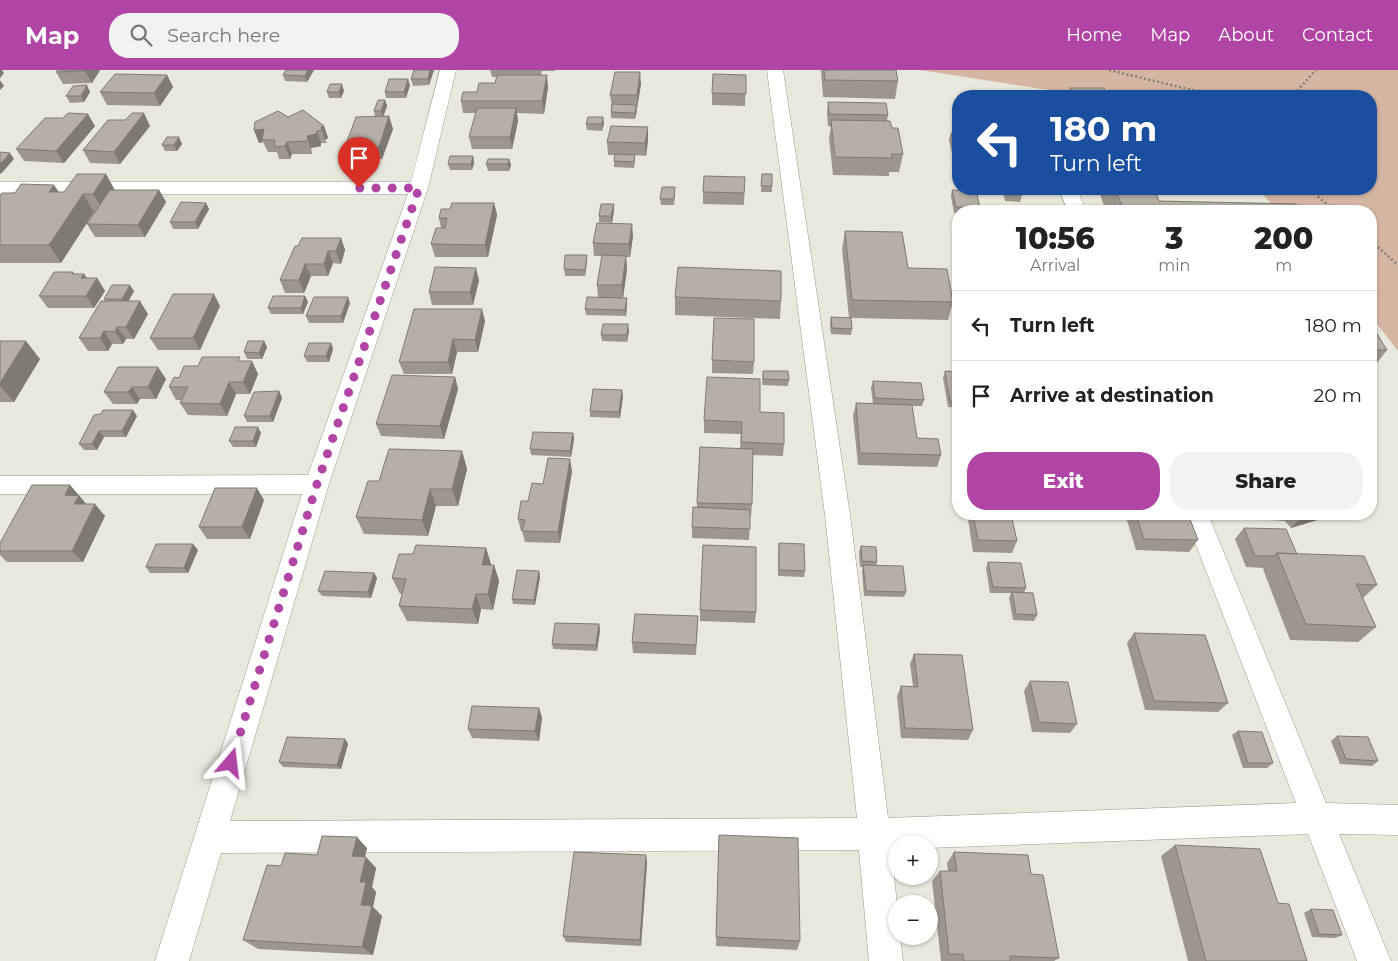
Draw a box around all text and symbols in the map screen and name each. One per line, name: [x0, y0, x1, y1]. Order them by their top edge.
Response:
search box: [109, 13, 459, 58]
text: Map: [25, 21, 79, 50]
icon: search: [127, 21, 155, 49]
text: Search here: [167, 24, 280, 47]
text: Home: [1066, 24, 1122, 46]
text: Map: [1150, 24, 1190, 46]
text: About: [1218, 24, 1274, 46]
text: Contact: [1302, 24, 1373, 46]
text: 180 m: [1050, 107, 1157, 150]
icon: left: [967, 110, 1032, 175]
pin: [338, 137, 380, 188]
icon: arrive: [345, 144, 373, 172]
text: Turn left: [1050, 150, 1142, 177]
text: 10:56: [1016, 220, 1095, 257]
text: 3: [1165, 220, 1183, 257]
text: 200: [1254, 220, 1313, 257]
text: Arrival: [1030, 256, 1080, 275]
text: min: [1158, 256, 1190, 275]
text: m: [1275, 256, 1292, 275]
icon: left: [967, 312, 995, 340]
text: Turn left: [1010, 314, 1095, 337]
text: 180 m: [1305, 314, 1362, 337]
icon: arrive: [967, 382, 995, 410]
text: Arrive at destination: [1010, 384, 1214, 407]
text: 20 m: [1314, 384, 1362, 407]
button: Exit: [967, 452, 1160, 510]
button: Share: [1170, 452, 1362, 510]
position arrow: [204, 736, 256, 788]
map controls: [888, 835, 938, 945]
button: +: [888, 835, 938, 885]
button: −: [888, 895, 938, 945]

